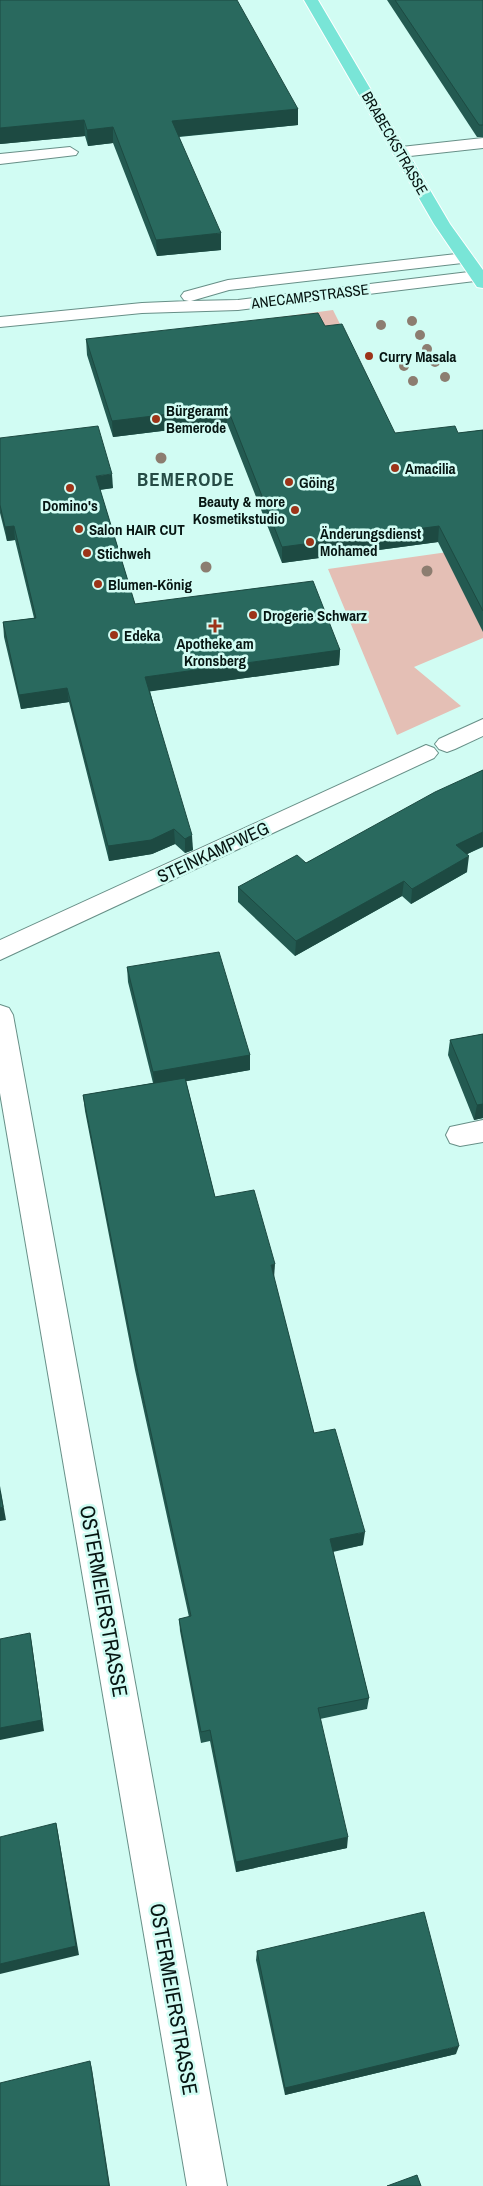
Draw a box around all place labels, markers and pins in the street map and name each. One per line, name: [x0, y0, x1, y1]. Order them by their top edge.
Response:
place label: Curry Masala: [379, 346, 456, 367]
marker: Curry Masala: [363, 350, 375, 362]
place label: Bürgeramt Bemerode: [166, 400, 228, 438]
marker: Bürgeramt Bemerode: [150, 413, 162, 425]
place label: Amacilia: [405, 458, 456, 479]
marker: Amacilia: [389, 462, 401, 474]
place label: Göing: [299, 472, 335, 493]
marker: Göing: [283, 476, 295, 488]
marker: Domino's: [64, 482, 76, 494]
place label: Beauty & more Kosmetikstudio: [193, 491, 285, 529]
place label: Domino's: [42, 495, 98, 516]
marker: Beauty & more Kosmetikstudio: [289, 504, 301, 516]
place label: Salon HAIR CUT: [89, 519, 185, 540]
marker: Salon HAIR CUT: [73, 523, 85, 535]
place label: Änderungsdienst Mohamed: [320, 523, 421, 561]
marker: Änderungsdienst Mohamed: [304, 536, 316, 548]
place label: Stichweh: [97, 543, 151, 564]
marker: Stichweh: [81, 547, 93, 559]
place label: Blumen-König: [108, 574, 193, 595]
marker: Blumen-König: [92, 578, 104, 590]
place label: Drogerie Schwarz: [263, 605, 367, 626]
marker: Drogerie Schwarz: [247, 609, 259, 621]
marker: Apotheke am Kronsberg: [209, 620, 221, 632]
place label: Edeka: [124, 625, 160, 646]
marker: Edeka: [108, 629, 120, 641]
place label: Apotheke am Kronsberg: [176, 633, 254, 671]

